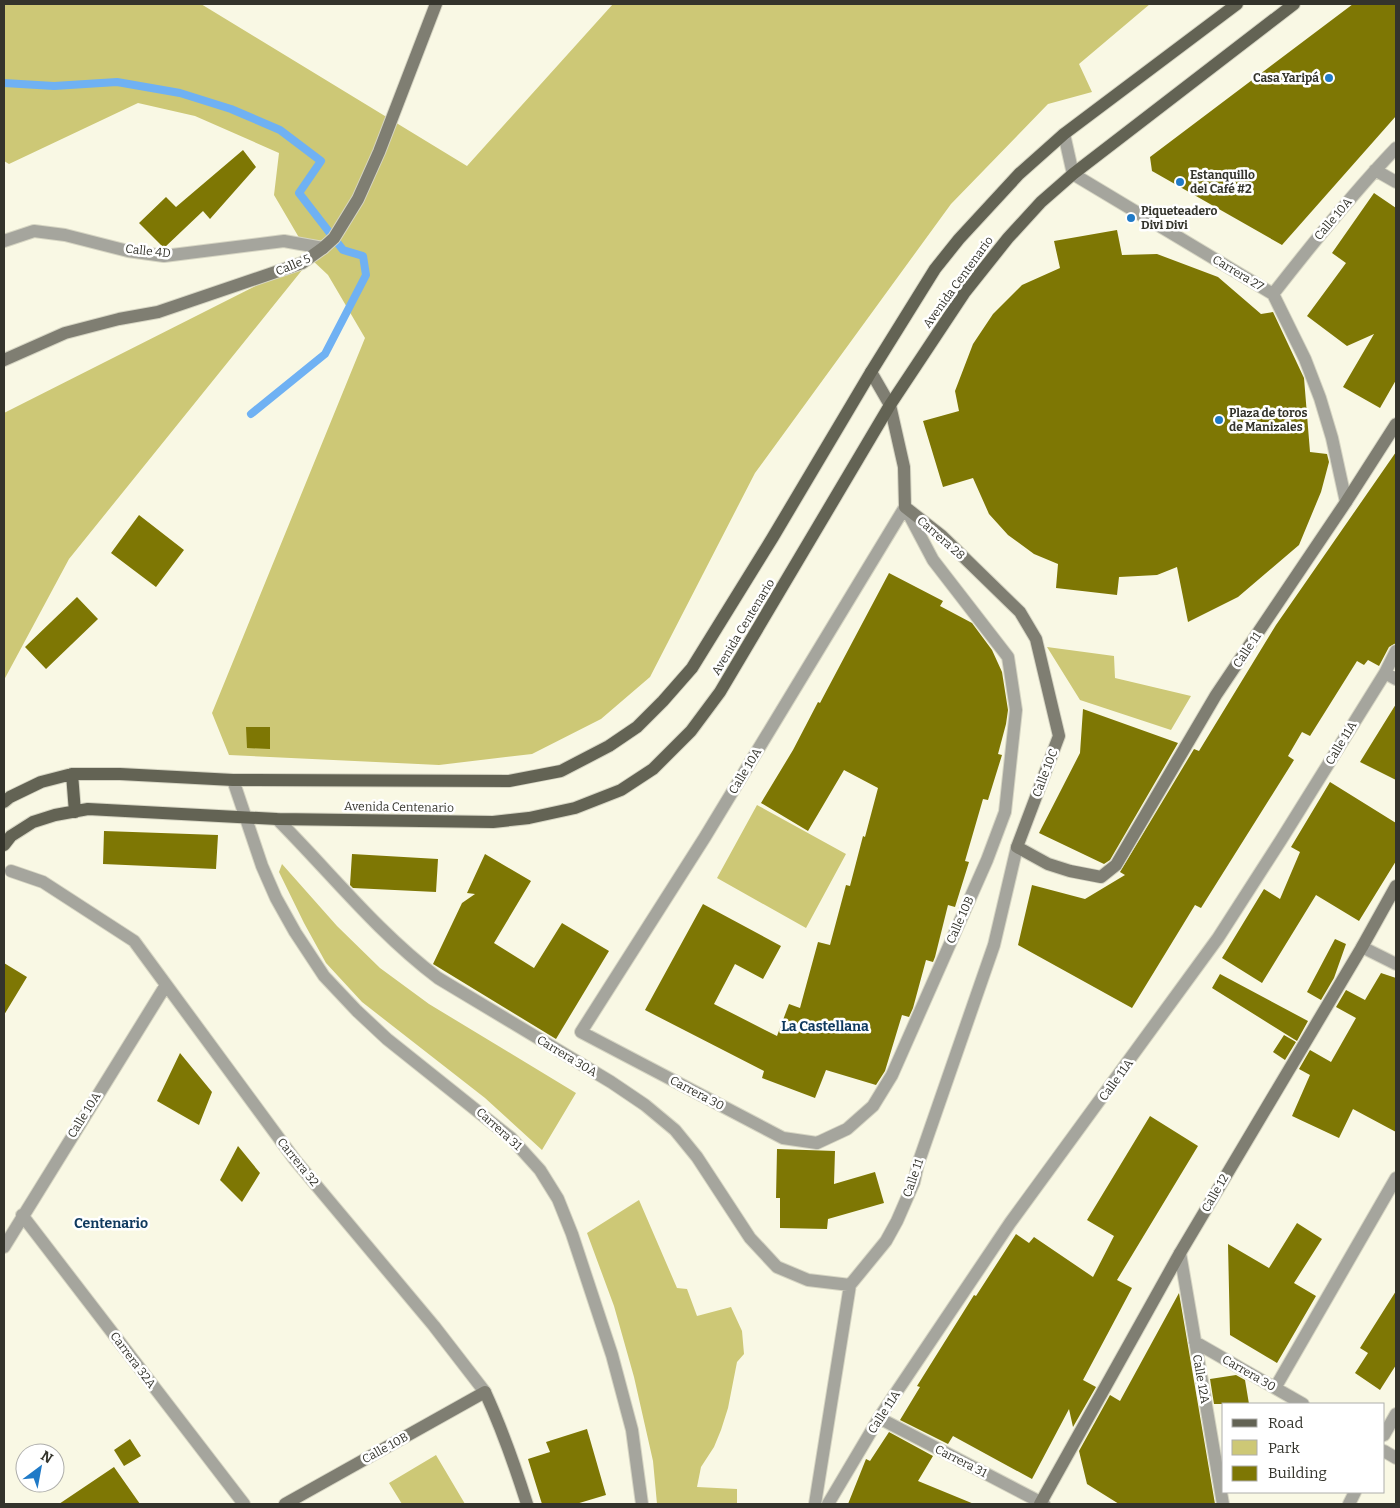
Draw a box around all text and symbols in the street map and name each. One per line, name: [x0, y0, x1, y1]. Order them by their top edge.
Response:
place label: Casa Yaripá: [1253, 71, 1319, 85]
marker: Casa Yaripá: [1323, 72, 1335, 84]
place label: Estanquillo del Café #2: [1190, 168, 1255, 196]
marker: Estanquillo del Café #2: [1174, 176, 1186, 188]
street label: Calle 10A: [1311, 195, 1355, 243]
place label: Piqueteadero Divi Divi: [1141, 204, 1217, 232]
marker: Piqueteadero Divi Divi: [1125, 212, 1137, 224]
street label: Avenida Centenario: [920, 233, 996, 331]
street label: Calle 4D: [125, 242, 171, 260]
street label: Calle 5: [274, 251, 312, 279]
street label: Carrera 27: [1210, 252, 1266, 294]
place label: Plaza de toros de Manizales: [1229, 406, 1307, 434]
marker: Plaza de toros de Manizales: [1213, 414, 1225, 426]
street label: Carrera 28: [914, 514, 968, 562]
street label: Avenida Centenario: [709, 576, 777, 678]
street label: Calle 11: [1230, 630, 1264, 670]
street label: Calle 11A: [1323, 718, 1360, 767]
street label: Calle 10A: [726, 745, 764, 796]
street label: Calle 10C: [1029, 747, 1061, 799]
street label: Avenida Centenario: [344, 799, 454, 815]
street label: Calle 10B: [943, 894, 977, 946]
district label: La Castellana: [781, 1018, 869, 1035]
street label: Carrera 30A: [534, 1033, 600, 1080]
street label: Calle 11A: [1096, 1056, 1136, 1104]
street label: Carrera 30: [668, 1073, 726, 1113]
street label: Calle 10A: [65, 1089, 104, 1140]
street label: Carrera 31: [473, 1105, 525, 1153]
street label: Carrera 32: [274, 1135, 322, 1189]
street label: Calle 11: [900, 1157, 926, 1199]
street label: Calle 12: [1199, 1172, 1231, 1214]
district label: Centenario: [74, 1215, 148, 1232]
street label: Carrera 32A: [107, 1329, 159, 1391]
street label: Carrera 30: [1220, 1352, 1278, 1394]
street label: Calle 12A: [1190, 1353, 1212, 1405]
street label: Calle 11A: [865, 1388, 903, 1436]
legend: [1222, 1403, 1385, 1493]
text: Road: [1268, 1414, 1303, 1432]
street label: Calle 10B: [360, 1430, 410, 1466]
text: Park: [1268, 1439, 1300, 1457]
street label: Carrera 31: [933, 1442, 989, 1480]
north arrow: [15, 1443, 65, 1493]
text: N: [38, 1447, 56, 1468]
text: Building: [1268, 1464, 1327, 1482]

